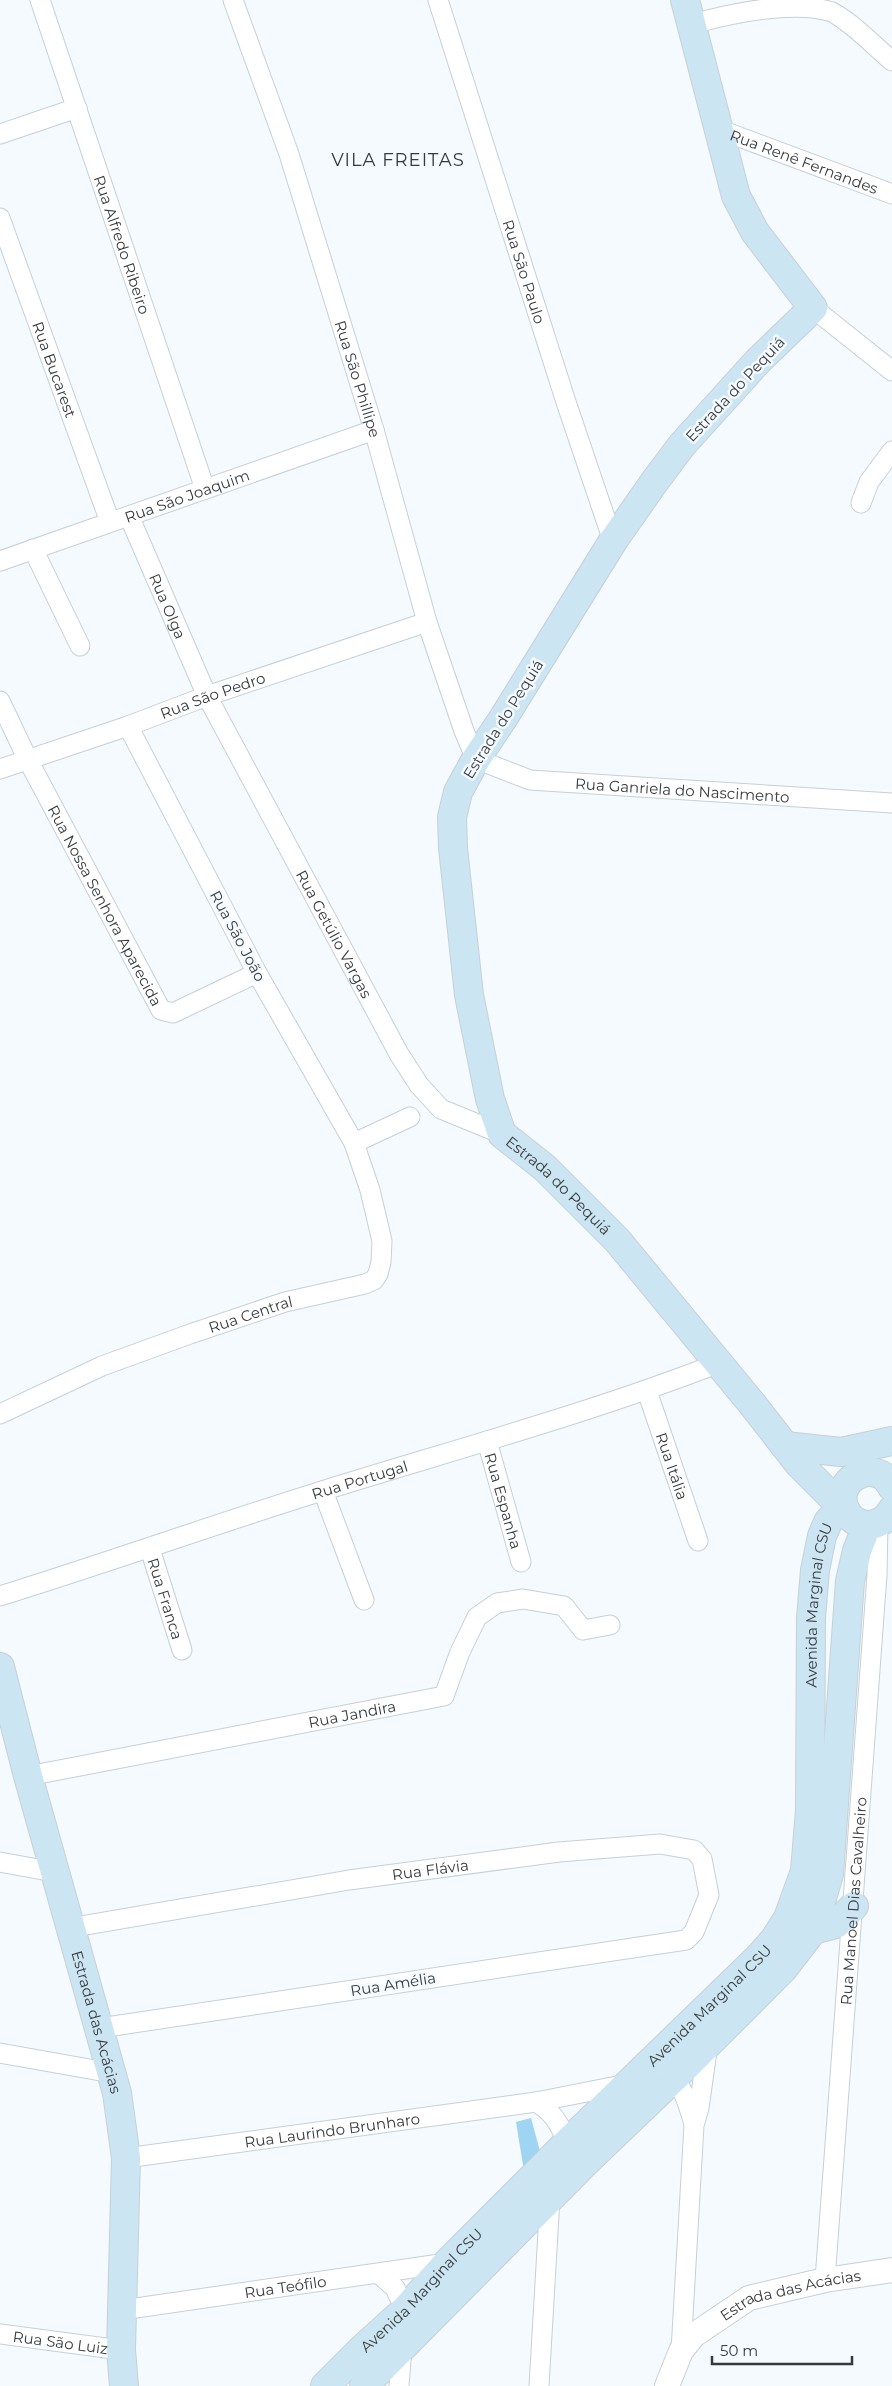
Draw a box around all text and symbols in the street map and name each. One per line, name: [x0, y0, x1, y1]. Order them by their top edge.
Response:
street label: Rua Renê Fernandes: [727, 125, 881, 198]
district label: VILA FREITAS: [331, 149, 465, 171]
street label: Rua Alfredo Ribeiro: [90, 172, 155, 316]
street label: Rua São Paulo: [499, 217, 550, 326]
street label: Rua São Phillipe: [331, 318, 385, 439]
street label: Rua Bucarest: [29, 319, 81, 420]
street label: Estrada do Pequiá: [681, 332, 789, 446]
street label: Rua São Joaquim: [122, 465, 252, 526]
street label: Rua Olga: [145, 570, 191, 642]
street label: Estrada do Pequiá: [459, 656, 547, 782]
street label: Rua São Pedro: [157, 668, 267, 723]
street label: Rua Ganriela do Nascimento: [575, 773, 790, 806]
street label: Rua Nossa Senhora Aparecida: [44, 802, 167, 1009]
street label: Rua Getúlio Vargas: [292, 866, 377, 1001]
street label: Rua São João: [206, 887, 270, 985]
street label: Estrada do Pequiá: [502, 1132, 615, 1238]
street label: Rua Central: [206, 1291, 294, 1337]
street label: Rua Itália: [652, 1430, 693, 1502]
street label: Rua Espanha: [481, 1450, 526, 1551]
street label: Rua Portugal: [309, 1456, 410, 1503]
street label: Avenida Marginal CSU: [801, 1519, 836, 1688]
street label: Rua Franca: [144, 1555, 188, 1642]
street label: Rua Jandira: [307, 1696, 397, 1731]
street label: Rua Manoel Dias Cavalheiro: [836, 1796, 870, 2006]
street label: Rua Flávia: [391, 1855, 470, 1884]
street label: Avenida Marginal CSU: [643, 1940, 775, 2070]
street label: Estrada das Acácias: [68, 1948, 126, 2096]
street label: Rua Amélia: [349, 1968, 437, 2000]
street label: Rua Laurindo Brunharo: [243, 2108, 421, 2151]
street label: Avenida Marginal CSU: [356, 2224, 486, 2356]
street label: Estrada das Acácias: [716, 2265, 862, 2324]
street label: Rua Teófilo: [243, 2271, 328, 2302]
street label: Rua São Luiz: [12, 2326, 109, 2358]
scale bar: [712, 2334, 852, 2366]
text: 50 m: [720, 2341, 758, 2360]

